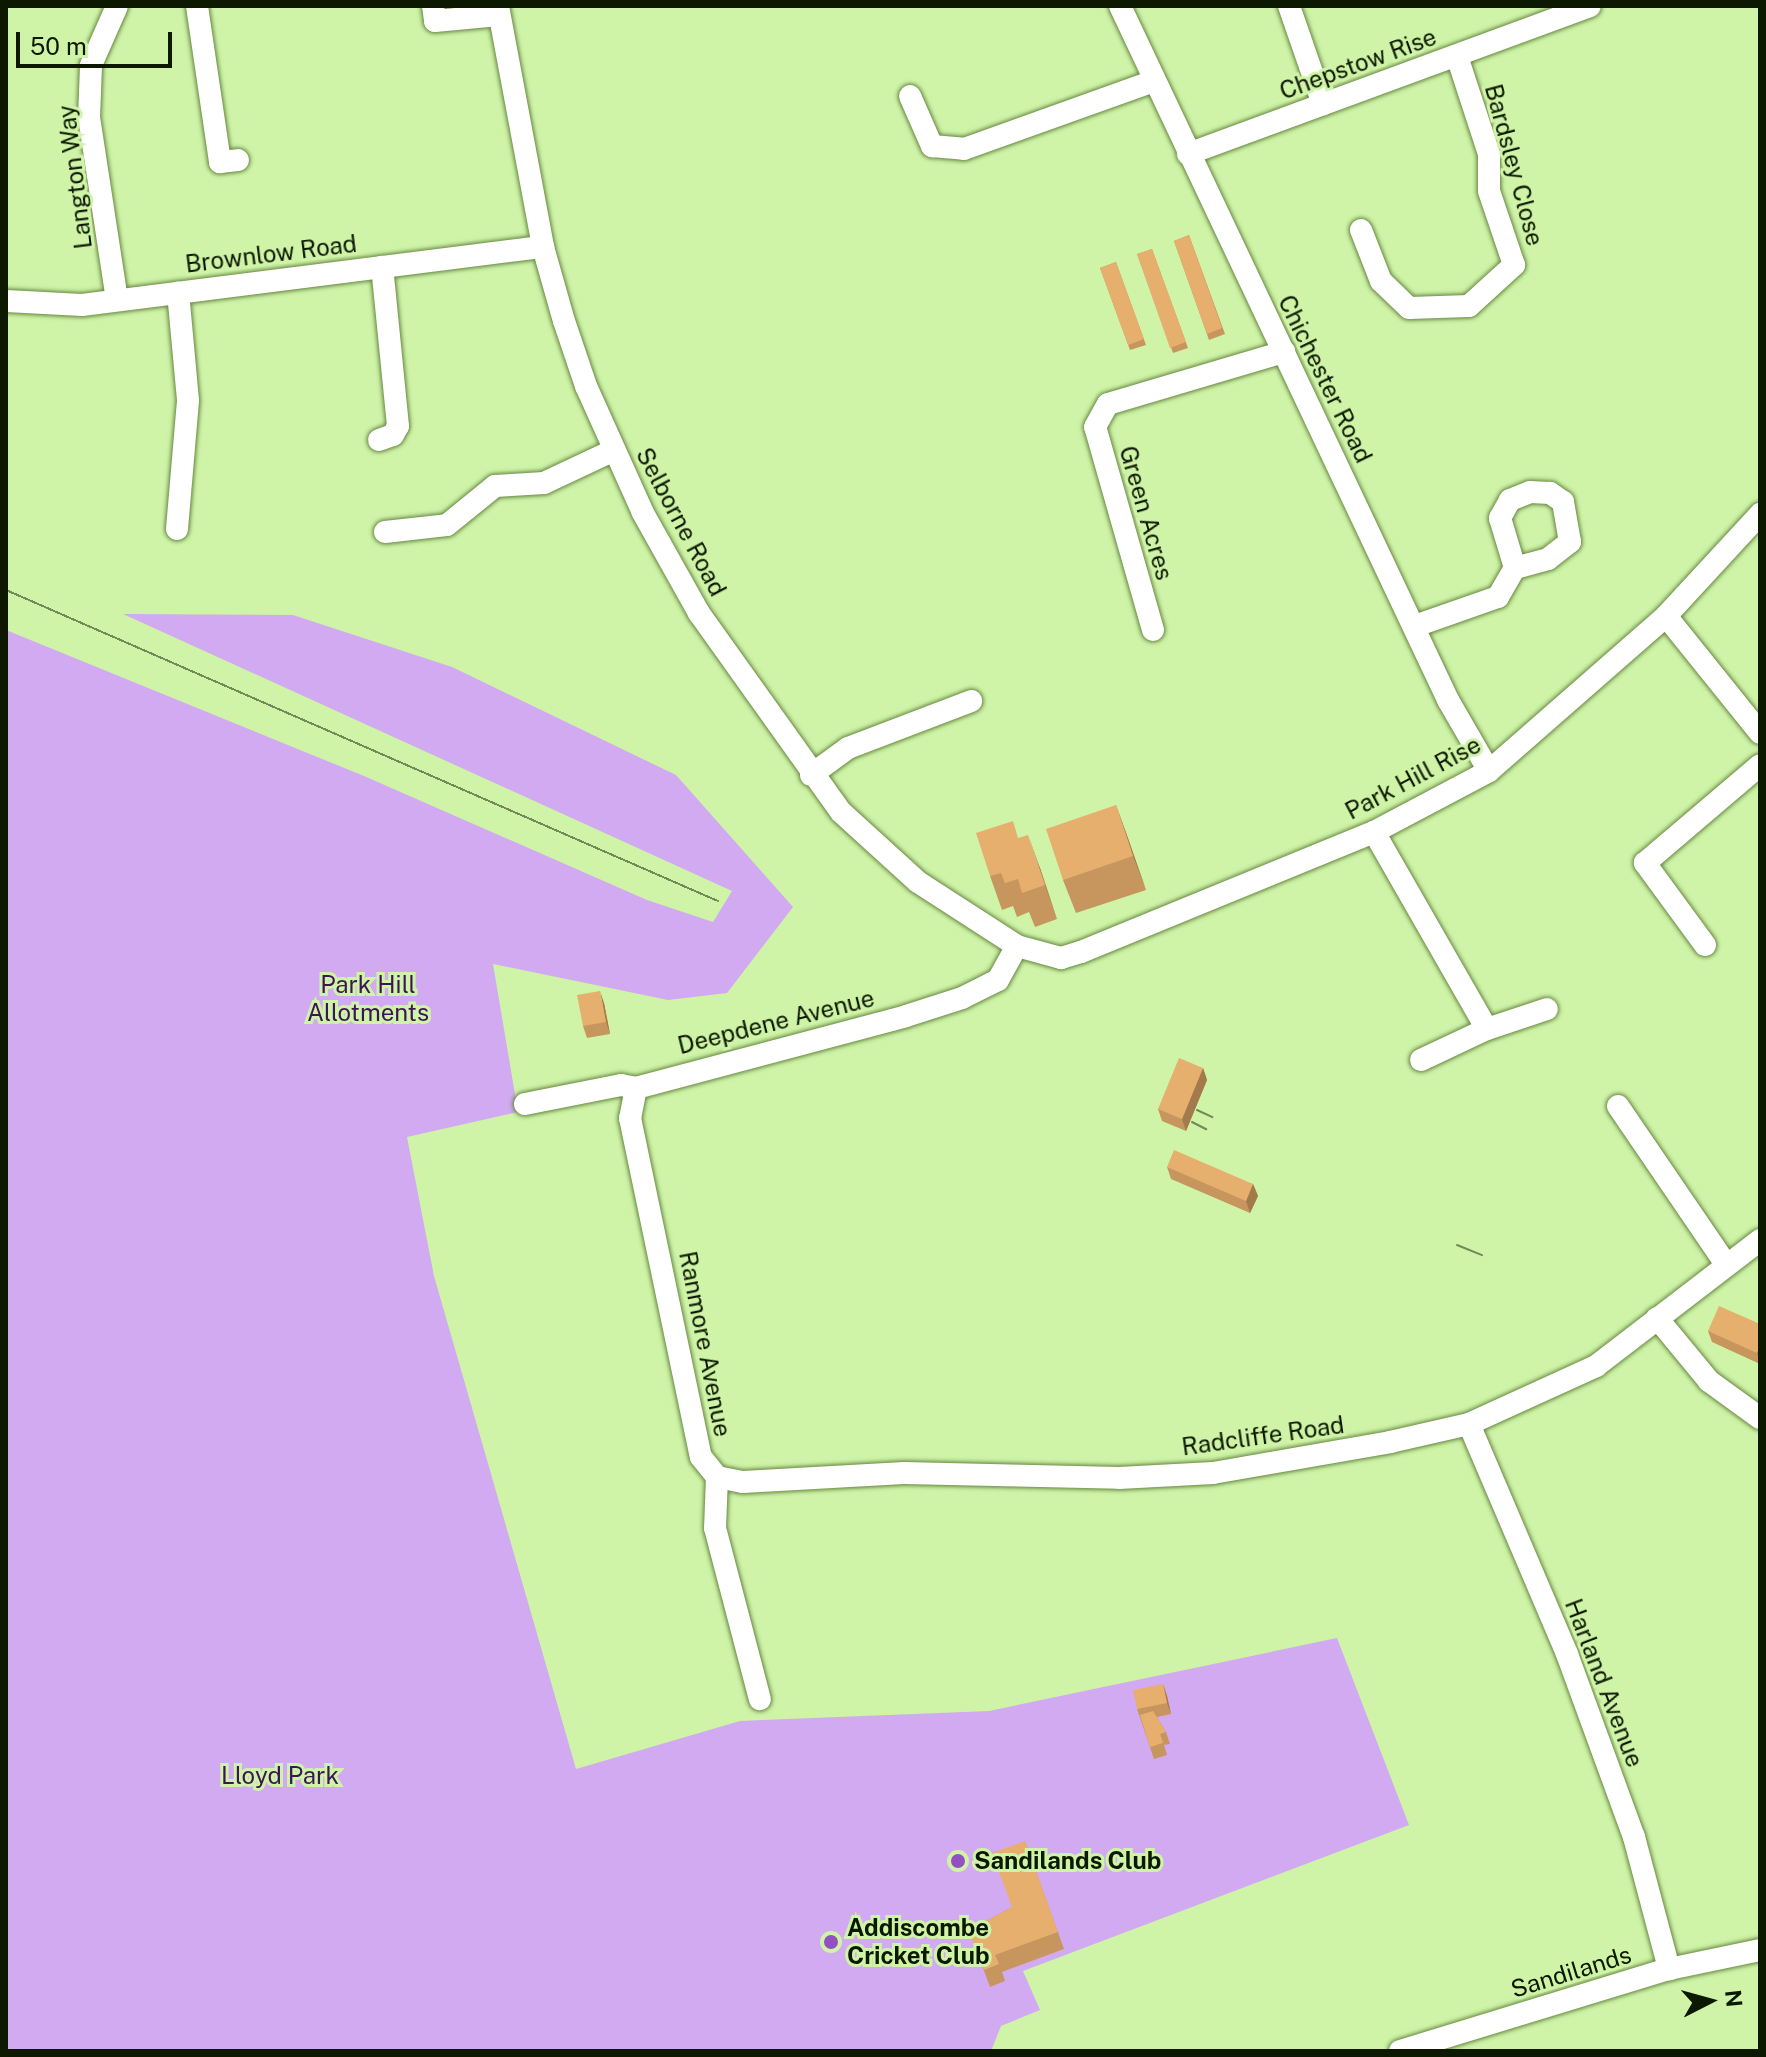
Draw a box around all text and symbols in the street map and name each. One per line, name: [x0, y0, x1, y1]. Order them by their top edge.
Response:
scale bar: [20, 16, 176, 66]
street label: Chepstow Rise: [1276, 22, 1440, 106]
text: 50 m: [30, 32, 87, 60]
street label: Bardsley Close: [1479, 81, 1549, 249]
street label: Langton Way: [52, 103, 98, 251]
street label: Brownlow Road: [184, 229, 358, 279]
street label: Chichester Road: [1272, 290, 1378, 468]
street label: Selborne Road: [630, 443, 732, 601]
street label: Green Acres: [1113, 443, 1179, 583]
street label: Park Hill Rise: [1340, 730, 1486, 826]
park label: Park Hill Allotments: [307, 971, 429, 1027]
street label: Deepdene Avenue: [675, 984, 877, 1060]
street label: Ranmore Avenue: [673, 1249, 737, 1439]
street label: Radcliffe Road: [1180, 1410, 1346, 1462]
street label: Harland Avenue: [1559, 1595, 1649, 1771]
park label: Lloyd Park: [221, 1762, 339, 1790]
place label: Sandilands Club: [974, 1847, 1162, 1875]
marker: Sandilands Club: [949, 1852, 967, 1870]
place label: Addiscombe Cricket Club: [847, 1914, 990, 1970]
marker: Addiscombe Cricket Club: [822, 1933, 840, 1951]
street label: Sandilands: [1507, 1940, 1635, 2004]
north arrow: [1670, 1961, 1750, 2041]
text: N: [1720, 1989, 1748, 2008]

